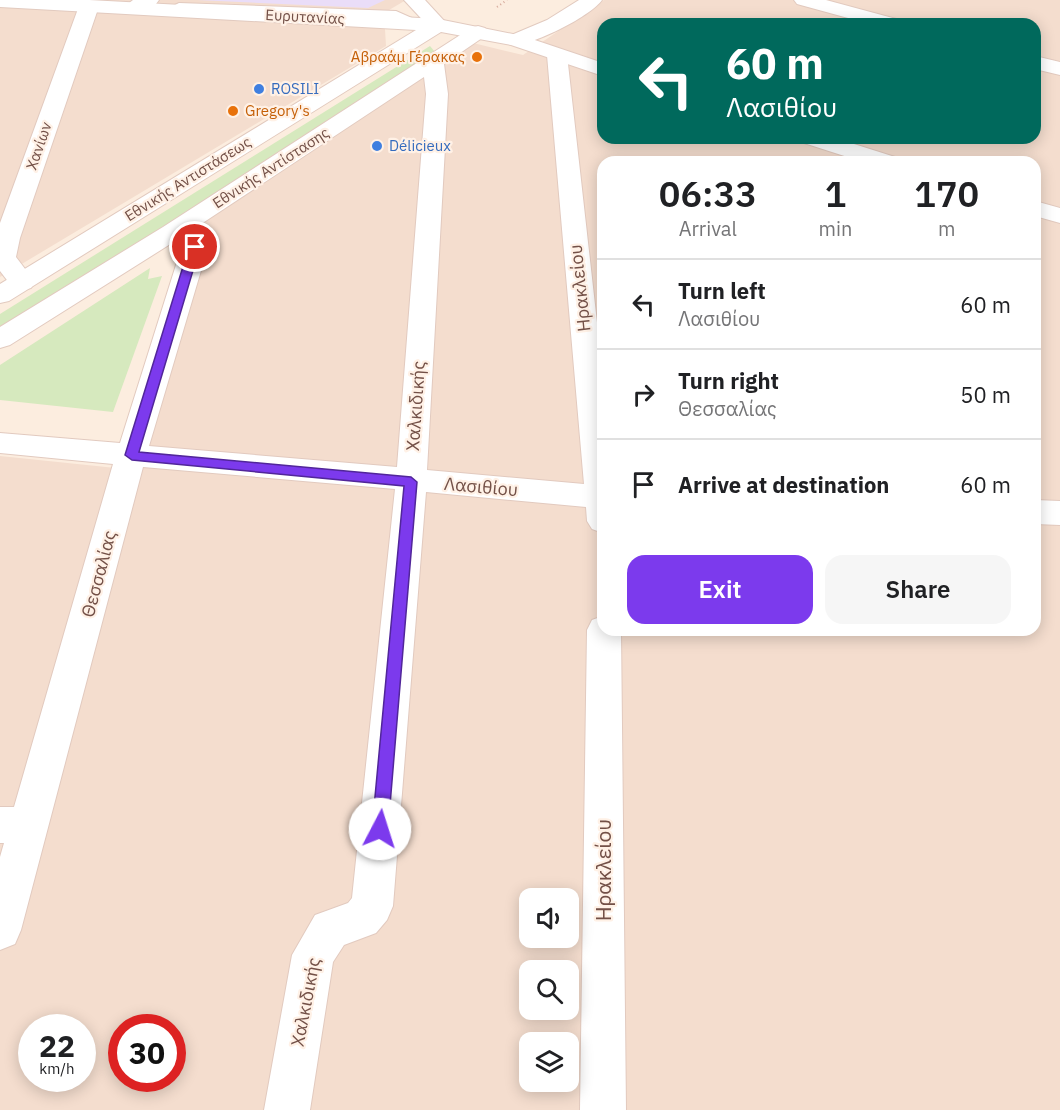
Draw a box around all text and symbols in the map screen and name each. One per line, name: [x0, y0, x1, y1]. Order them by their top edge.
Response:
street label: Ευρυτανίας: [265, 5, 345, 28]
text: 60 m: [726, 36, 824, 91]
icon: left: [627, 42, 705, 120]
place label: Αβραάμ Γέρακας: [351, 47, 465, 66]
marker: Αβραάμ Γέρακας: [470, 50, 484, 64]
place label: ROSILI: [271, 79, 319, 98]
marker: ROSILI: [252, 82, 266, 96]
text: Λασιθίου: [726, 89, 837, 124]
place label: Gregory's: [245, 101, 310, 120]
marker: Gregory's: [226, 104, 240, 118]
street label: Χανίων: [21, 119, 56, 172]
street label: Εθνικής Αντίστασης: [209, 123, 333, 212]
street label: Εθνικής Αντιστάσεως: [121, 132, 254, 225]
place label: Délicieux: [389, 136, 451, 155]
marker: Délicieux: [370, 139, 384, 153]
text: 06:33: [659, 170, 757, 217]
text: 1: [825, 170, 846, 217]
text: 170: [914, 170, 979, 217]
text: Arrival: [679, 215, 737, 242]
text: min: [819, 215, 852, 242]
text: m: [938, 215, 955, 242]
pin: [169, 221, 220, 272]
icon: arrive: [178, 230, 211, 263]
street label: Ηρακλείου: [563, 243, 596, 333]
text: Turn left: [678, 276, 766, 305]
icon: left: [627, 288, 660, 321]
text: 60 m: [960, 290, 1011, 319]
text: Λασιθίου: [678, 305, 760, 332]
street label: Χαλκιδικής: [401, 360, 430, 452]
text: Turn right: [678, 366, 779, 395]
icon: right: [627, 378, 660, 411]
text: 50 m: [960, 380, 1011, 409]
text: Θεσσαλίας: [678, 395, 777, 422]
icon: arrive: [627, 468, 660, 501]
text: Arrive at destination: [678, 470, 889, 499]
text: 60 m: [960, 470, 1011, 499]
street label: Λασιθίου: [443, 472, 519, 501]
street label: Θεσσαλίας: [76, 528, 121, 620]
button: Exit: [627, 555, 813, 624]
button: Share: [825, 555, 1011, 624]
position arrow: [348, 797, 412, 861]
street label: Ηρακλείου: [589, 819, 617, 921]
map controls: [519, 888, 579, 1092]
button: sound: [519, 888, 579, 948]
street label: Χαλκιδικής: [286, 955, 325, 1048]
button: search: [519, 960, 579, 1020]
speed limit sign: 30: [108, 1014, 186, 1092]
text: 22: [39, 1026, 75, 1065]
button: layers: [519, 1032, 579, 1092]
text: km/h: [39, 1059, 75, 1078]

